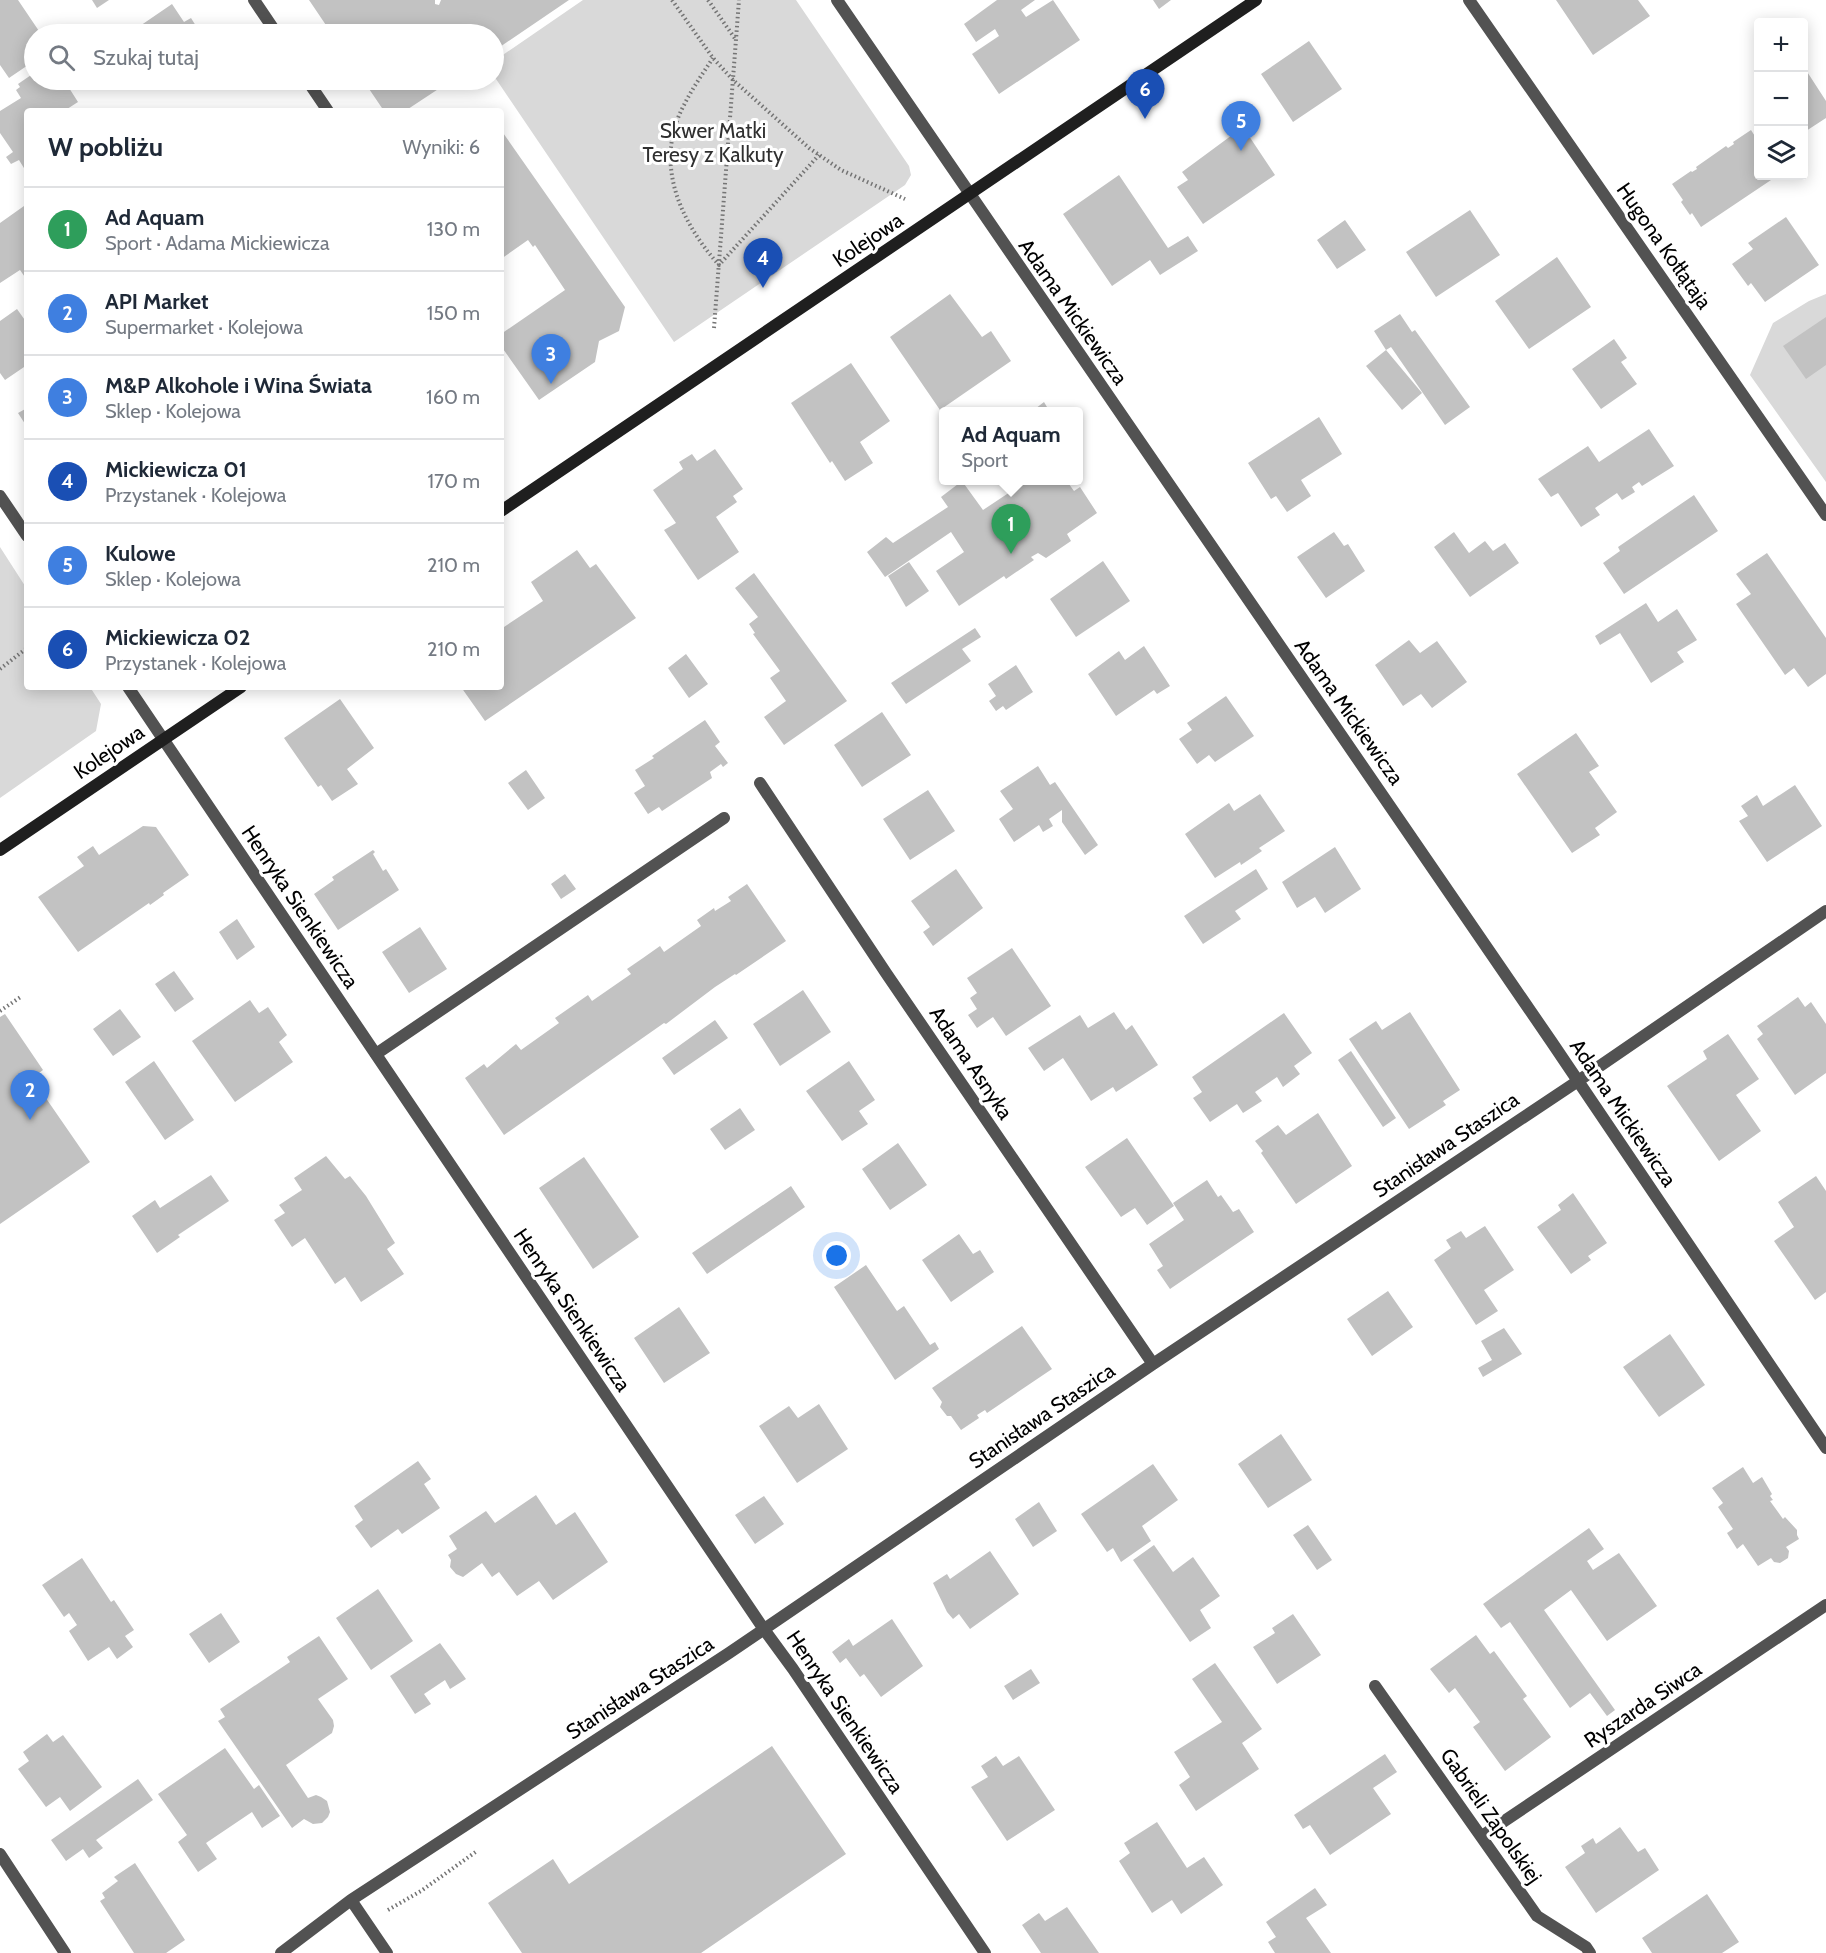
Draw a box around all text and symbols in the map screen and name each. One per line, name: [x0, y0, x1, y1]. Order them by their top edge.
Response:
map controls: [1754, 18, 1808, 180]
button: +: [1754, 18, 1808, 72]
search box: [24, 24, 504, 90]
icon: search: [45, 41, 78, 74]
text: Szukaj tutaj: [93, 44, 199, 71]
pin: 6: [1126, 70, 1164, 119]
button: −: [1754, 72, 1808, 126]
pin: 5: [1222, 102, 1260, 151]
park label: Skwer Matki Teresy z Kalkuty: [642, 118, 784, 167]
button: layers: [1754, 126, 1808, 180]
text: W pobliżu: [48, 131, 163, 163]
text: Wyniki: 6: [403, 135, 480, 159]
street label: Hugona Kołłątaja: [1611, 178, 1717, 314]
text: Ad Aquam: [105, 204, 204, 231]
street label: Kolejowa: [828, 207, 908, 273]
text: 1: [64, 217, 71, 241]
text: 130 m: [427, 217, 480, 241]
text: Sport · Adama Mickiewicza: [105, 231, 330, 255]
street label: Adama Mickiewicza: [1014, 234, 1133, 389]
pin: 4: [744, 238, 783, 288]
text: API Market: [105, 288, 209, 315]
text: 2: [62, 301, 73, 325]
text: 150 m: [427, 301, 480, 325]
text: Supermarket · Kolejowa: [105, 315, 303, 339]
pin: 3: [532, 334, 570, 384]
text: M&P Alkohole i Wina Świata: [105, 372, 372, 399]
text: 3: [62, 385, 73, 409]
text: 160 m: [426, 385, 480, 409]
text: Sklep · Kolejowa: [105, 399, 241, 423]
popup: [939, 407, 1083, 485]
text: Ad Aquam: [961, 421, 1061, 448]
text: Sport: [961, 448, 1008, 472]
text: Mickiewicza 01: [105, 456, 247, 483]
text: 4: [61, 469, 74, 493]
text: 170 m: [428, 469, 480, 493]
text: Przystanek · Kolejowa: [105, 483, 286, 507]
pin: 1: [992, 504, 1030, 554]
text: Kulowe: [105, 540, 176, 567]
text: 5: [62, 553, 73, 577]
text: 210 m: [427, 553, 480, 577]
text: Sklep · Kolejowa: [105, 567, 241, 591]
text: Mickiewicza 02: [105, 624, 250, 651]
street label: Adama Mickiewicza: [1290, 634, 1409, 789]
text: 6: [62, 637, 73, 661]
text: 210 m: [427, 637, 480, 661]
text: Przystanek · Kolejowa: [105, 651, 286, 675]
street label: Kolejowa: [69, 719, 149, 785]
street label: Henryka Sienkiewicza: [237, 820, 364, 993]
street label: Adama Asnyka: [924, 1002, 1018, 1124]
street label: Adama Mickiewicza: [1565, 1034, 1682, 1191]
pin: 2: [10, 1070, 50, 1120]
street label: Stanisława Staszica: [1368, 1087, 1523, 1203]
street label: Henryka Sienkiewicza: [509, 1223, 636, 1396]
your location: [822, 1241, 851, 1270]
street label: Stanisława Staszica: [964, 1358, 1119, 1474]
street label: Henryka Sienkiewicza: [782, 1625, 909, 1798]
street label: Stanisława Staszica: [561, 1631, 718, 1744]
street label: Ryszarda Siwca: [1579, 1656, 1706, 1753]
street label: Gabrieli Zapolskiej: [1435, 1743, 1547, 1889]

